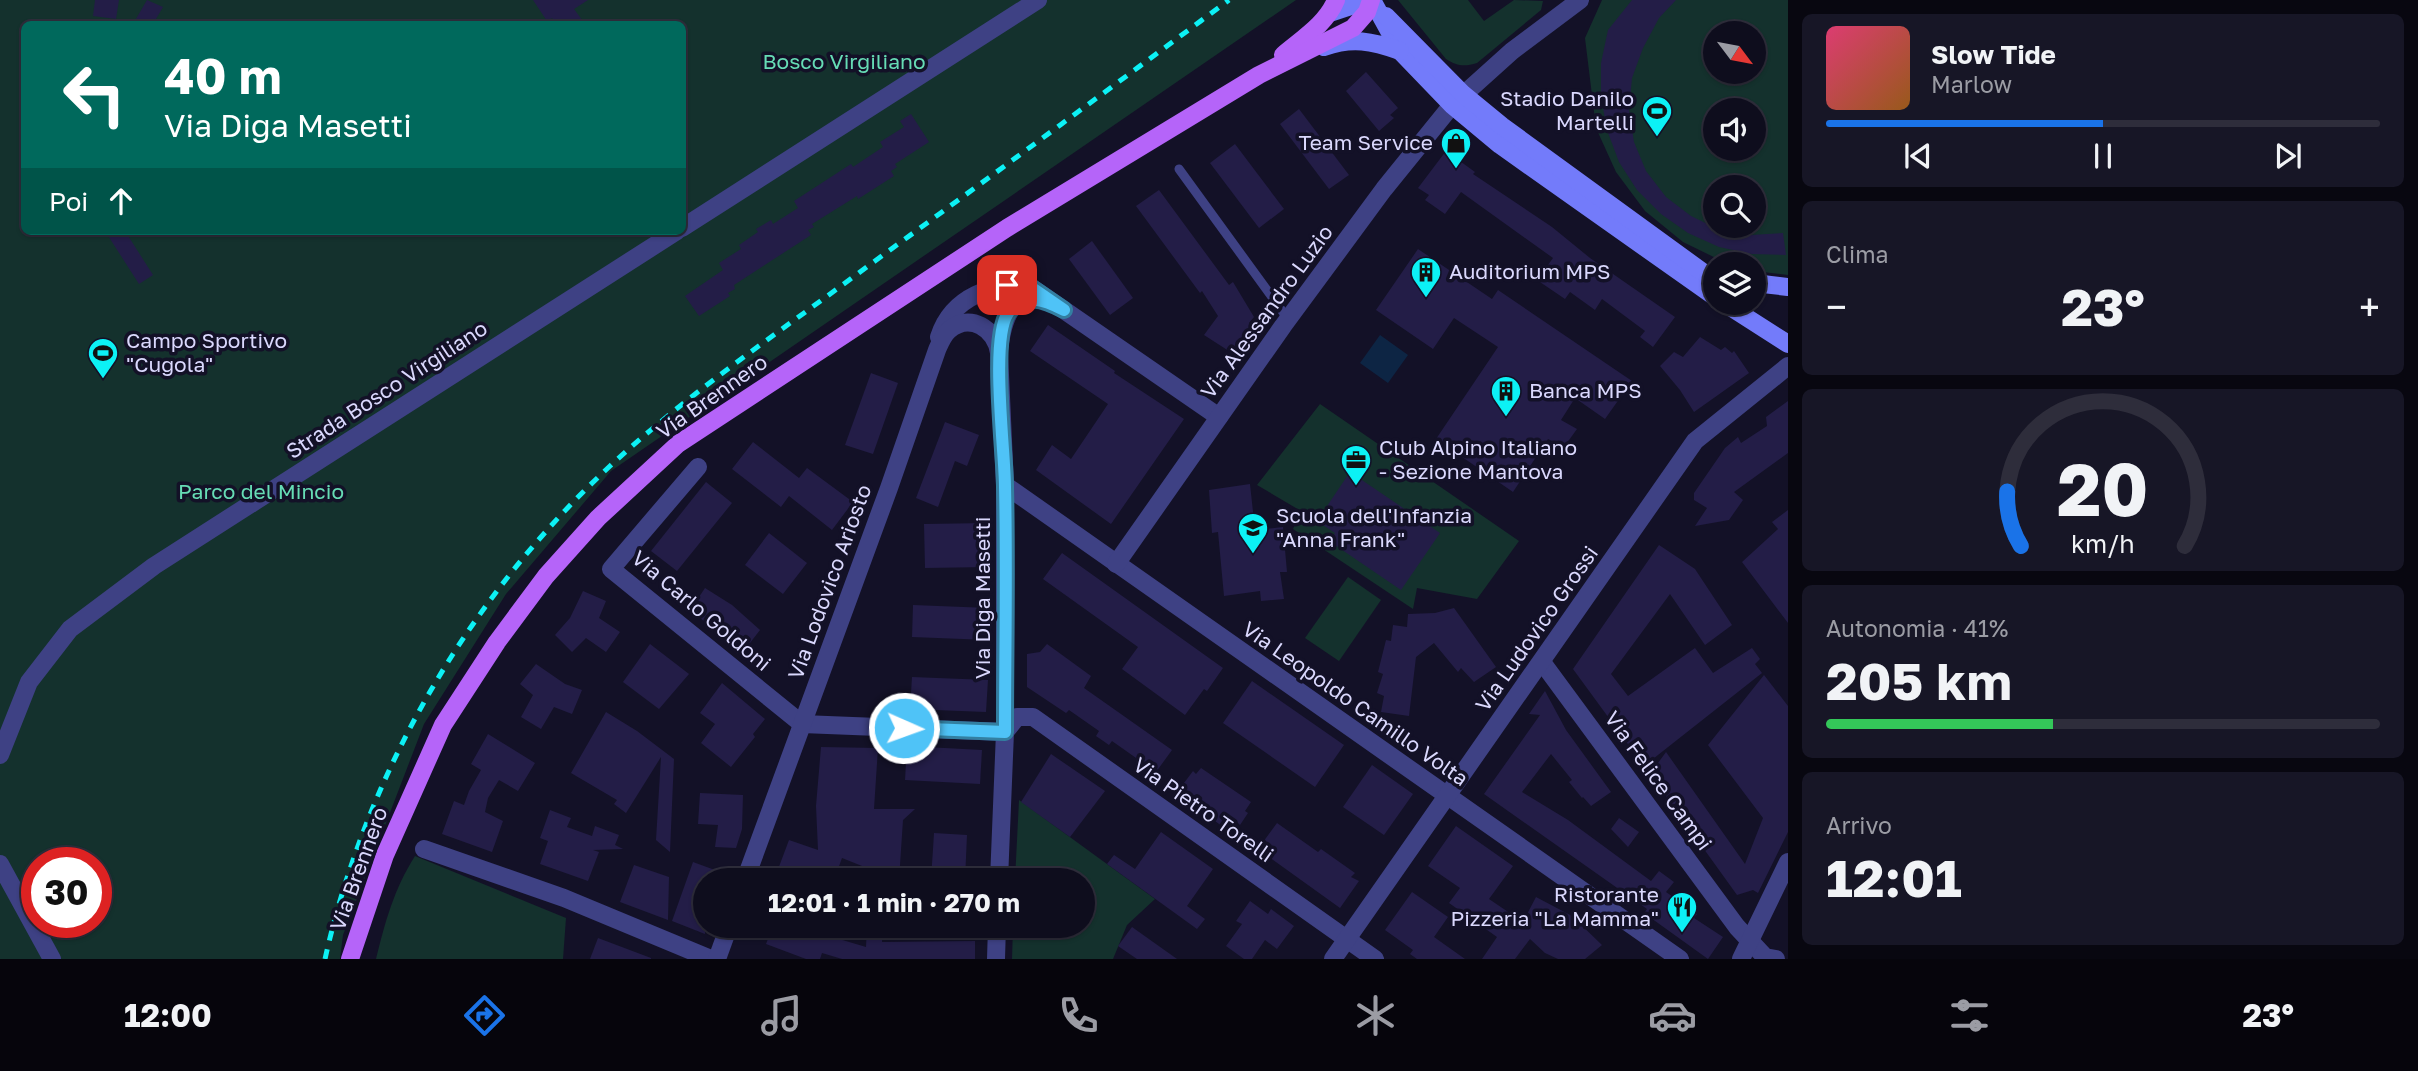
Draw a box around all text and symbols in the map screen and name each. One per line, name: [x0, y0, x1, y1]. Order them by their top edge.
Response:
north arrow: [1703, 21, 1766, 84]
map controls: [1703, 21, 1766, 315]
text: Slow Tide: [1931, 39, 2056, 70]
text: 40 m: [164, 46, 282, 105]
park label: Bosco Virgiliano: [762, 48, 926, 74]
icon: left: [49, 49, 140, 140]
text: Marlow: [1931, 70, 2012, 98]
place label: Stadio Danilo Martelli: [1500, 85, 1634, 135]
sports icon: Stadio Danilo Martelli: [1640, 94, 1674, 138]
button: sound: [1703, 98, 1766, 161]
text: Via Diga Masetti: [164, 106, 412, 144]
shop icon: Team Service: [1439, 126, 1473, 170]
place label: Team Service: [1299, 129, 1433, 155]
icon: previous: [1899, 137, 1937, 175]
icon: pause: [2084, 137, 2122, 175]
icon: next: [2269, 137, 2307, 175]
button: search: [1703, 175, 1766, 238]
icon: ahead: [102, 182, 140, 220]
text: Poi: [49, 186, 88, 217]
street label: Via Alessandro Luzio: [1195, 220, 1338, 403]
text: Clima: [1826, 240, 1889, 268]
button: layers: [1703, 252, 1766, 315]
pin: [977, 255, 1037, 315]
building icon: Auditorium MPS: [1409, 255, 1443, 299]
place label: Auditorium MPS: [1449, 258, 1611, 284]
icon: arrive: [988, 266, 1026, 304]
text: 23°: [2061, 275, 2145, 337]
text: −: [1826, 284, 1847, 329]
text: +: [2359, 284, 2380, 329]
street label: Strada Bosco Virgiliano: [281, 314, 492, 464]
place label: Campo Sportivo "Cugola": [126, 327, 287, 377]
sports icon: Campo Sportivo "Cugola": [86, 336, 120, 380]
street label: Via Brennero: [651, 348, 772, 444]
building icon: Banca MPS: [1489, 374, 1523, 418]
place label: Banca MPS: [1529, 377, 1642, 403]
place label: Club Alpino Italiano - Sezione Mantova: [1379, 434, 1577, 484]
office icon: Club Alpino Italiano - Sezione Mantova: [1339, 443, 1373, 487]
text: 20: [2057, 445, 2149, 532]
park label: Parco del Mincio: [178, 478, 344, 504]
street label: Via Lodovico Ariosto: [782, 481, 876, 683]
place label: Scuola dell'Infanzia "Anna Frank": [1276, 502, 1472, 552]
school or university icon: Scuola dell'Infanzia "Anna Frank": [1236, 511, 1270, 555]
street label: Via Diga Masetti: [969, 517, 995, 679]
text: km/h: [2071, 527, 2135, 558]
street label: Via Ludovico Grossi: [1469, 541, 1603, 716]
street label: Via Carlo Goldoni: [627, 545, 776, 676]
text: Autonomia · 41%: [1826, 614, 2008, 642]
street label: Via Leopoldo Camillo Volta: [1238, 615, 1473, 791]
text: 205 km: [1826, 649, 2012, 711]
position arrow: [867, 691, 941, 765]
street label: Via Felice Campi: [1600, 706, 1718, 855]
street label: Via Pietro Torelli: [1128, 751, 1279, 867]
street label: Via Brennero: [324, 803, 392, 934]
text: Arrivo: [1826, 811, 1892, 839]
text: 12:01: [1826, 846, 1962, 908]
speed limit sign: 30: [21, 847, 112, 938]
place label: Ristorante Pizzeria "La Mamma": [1450, 881, 1659, 931]
text: 12:01 · 1 min · 270 m: [768, 887, 1020, 918]
restaurant icon: Ristorante Pizzeria "La Mamma": [1665, 890, 1699, 934]
icon: directions: [460, 991, 509, 1040]
icon: music: [757, 991, 806, 1040]
icon: phone: [1054, 991, 1103, 1040]
icon: climate: [1351, 991, 1400, 1040]
icon: car: [1648, 991, 1697, 1040]
icon: filters: [1945, 991, 1994, 1040]
text: 12:00: [124, 996, 212, 1034]
text: 23°: [2242, 996, 2294, 1034]

